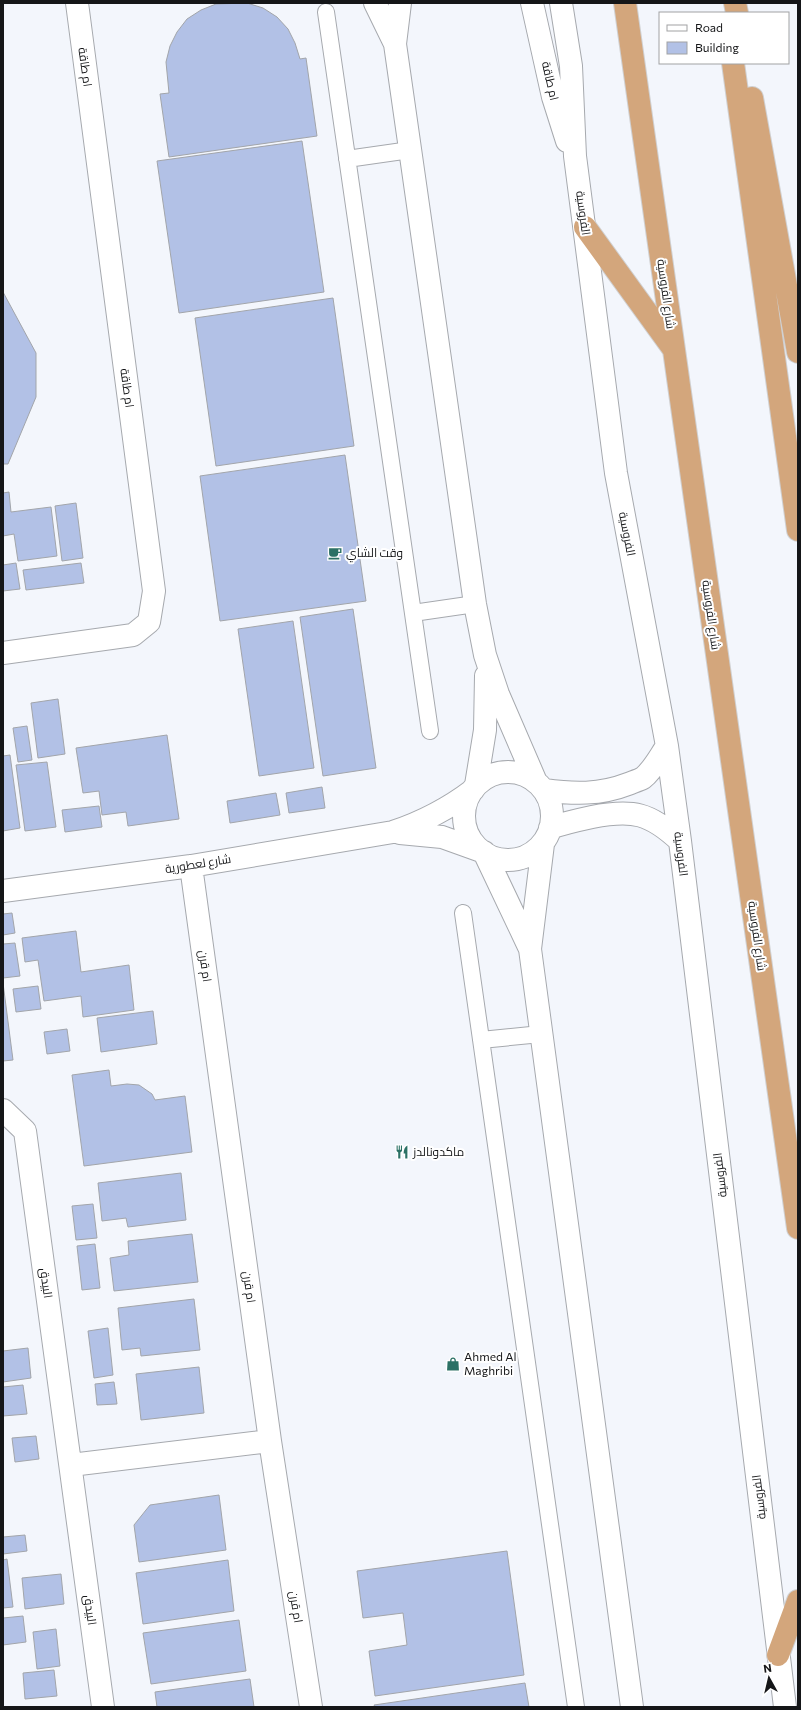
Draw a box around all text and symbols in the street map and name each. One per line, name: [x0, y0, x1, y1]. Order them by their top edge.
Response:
legend: [659, 12, 789, 64]
text: Road: [695, 20, 723, 34]
text: Building: [695, 40, 739, 54]
street label: ام طاقة: [74, 46, 96, 88]
street label: ام طاقة: [538, 60, 562, 102]
street label: الفروسية: [573, 190, 594, 236]
street label: شارع الفروسية: [653, 258, 679, 330]
street label: ام طاقة: [116, 367, 138, 409]
street label: الفروسية: [616, 511, 639, 557]
cafe icon: وقت الشاي: [327, 545, 343, 561]
place label: وقت الشاي: [346, 545, 403, 563]
street label: شارع الفروسية: [698, 579, 724, 651]
street label: الفروسية: [671, 831, 692, 877]
street label: شارع لعطورية: [164, 851, 232, 877]
street label: شارع الفروسية: [744, 900, 770, 972]
street label: ام قرن: [195, 949, 215, 983]
restaurant icon: ماكدونالدز: [394, 1144, 410, 1160]
place label: ماكدونالدز: [412, 1144, 464, 1159]
street label: الفروسية: [709, 1152, 730, 1198]
street label: البيدق: [37, 1267, 56, 1299]
street label: ام قرن: [239, 1270, 259, 1304]
place label: Ahmed Al Maghribi: [464, 1349, 517, 1377]
shop icon: Ahmed Al Maghribi: [445, 1356, 461, 1372]
street label: الفروسية: [748, 1474, 769, 1520]
street label: ام قرن: [286, 1590, 306, 1624]
street label: البيدق: [81, 1594, 100, 1626]
north arrow: [749, 1658, 789, 1698]
text: N: [763, 1661, 773, 1675]

